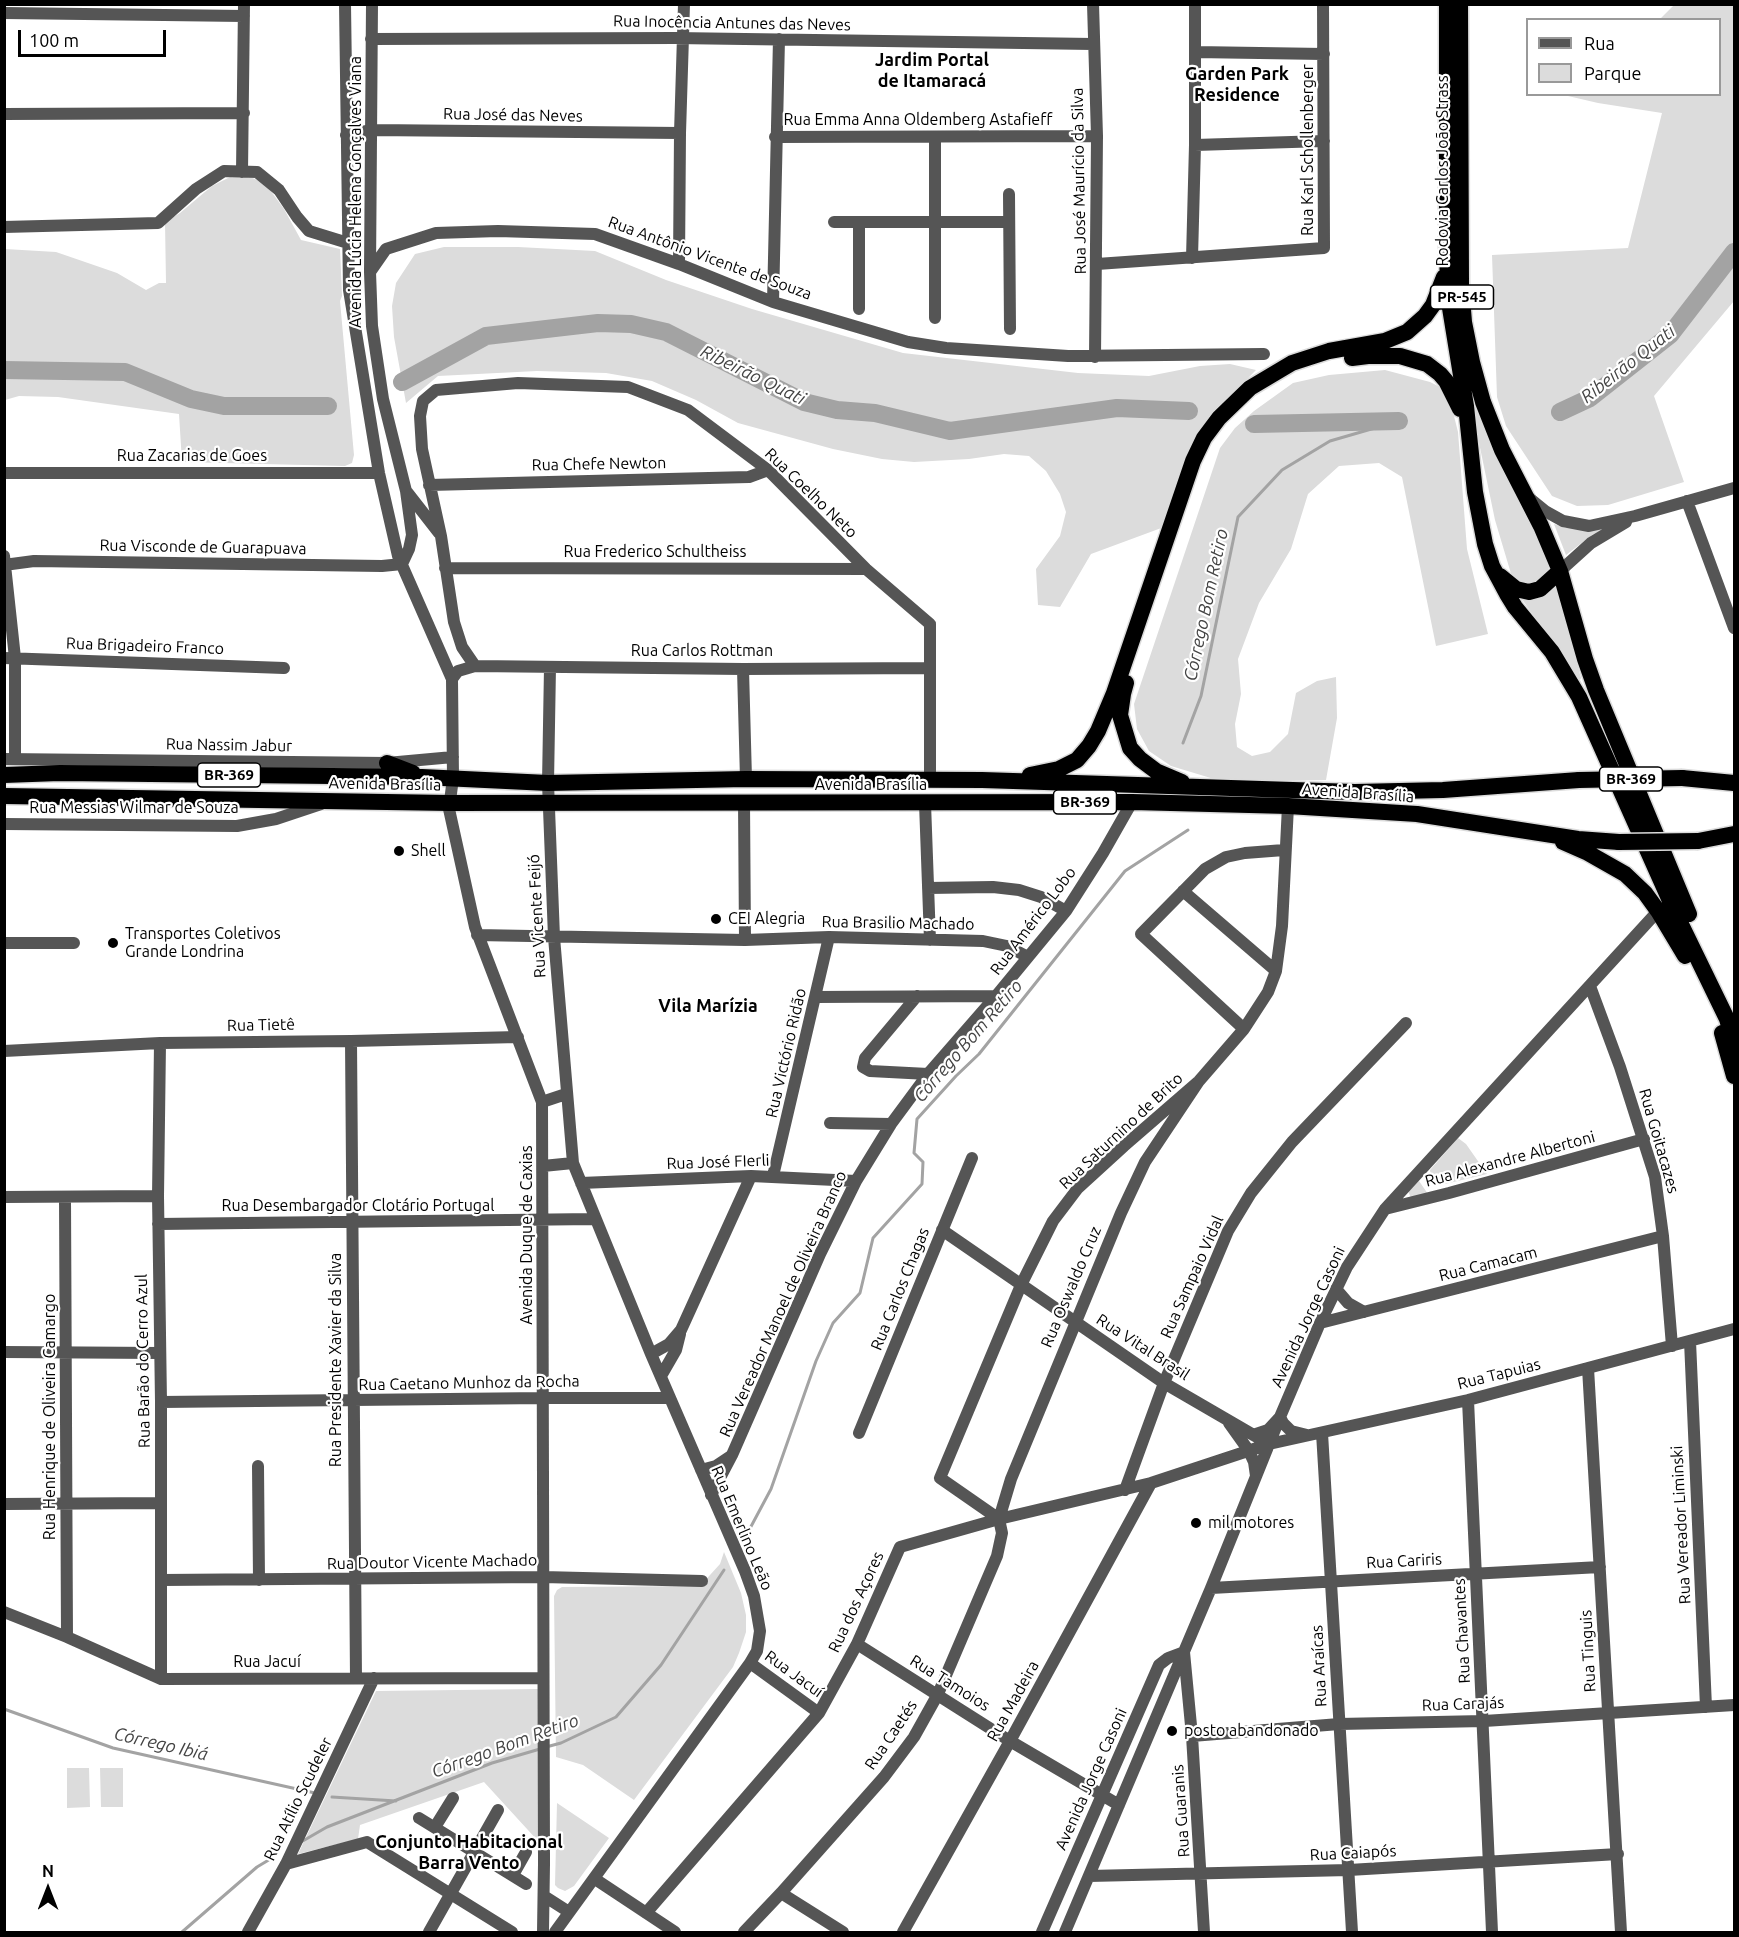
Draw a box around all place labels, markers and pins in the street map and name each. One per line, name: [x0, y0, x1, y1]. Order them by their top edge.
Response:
place label: Shell: [411, 841, 446, 861]
marker: Shell: [392, 844, 406, 858]
place label: CEI Alegria: [728, 909, 805, 929]
marker: CEI Alegria: [709, 912, 723, 926]
place label: Transportes Coletivos Grande Londrina: [125, 924, 281, 962]
marker: Transportes Coletivos Grande Londrina: [106, 936, 120, 950]
place label: mil motores: [1208, 1513, 1294, 1533]
marker: mil motores: [1189, 1516, 1203, 1530]
place label: posto abandonado: [1184, 1721, 1319, 1741]
marker: posto abandonado: [1165, 1724, 1179, 1738]

